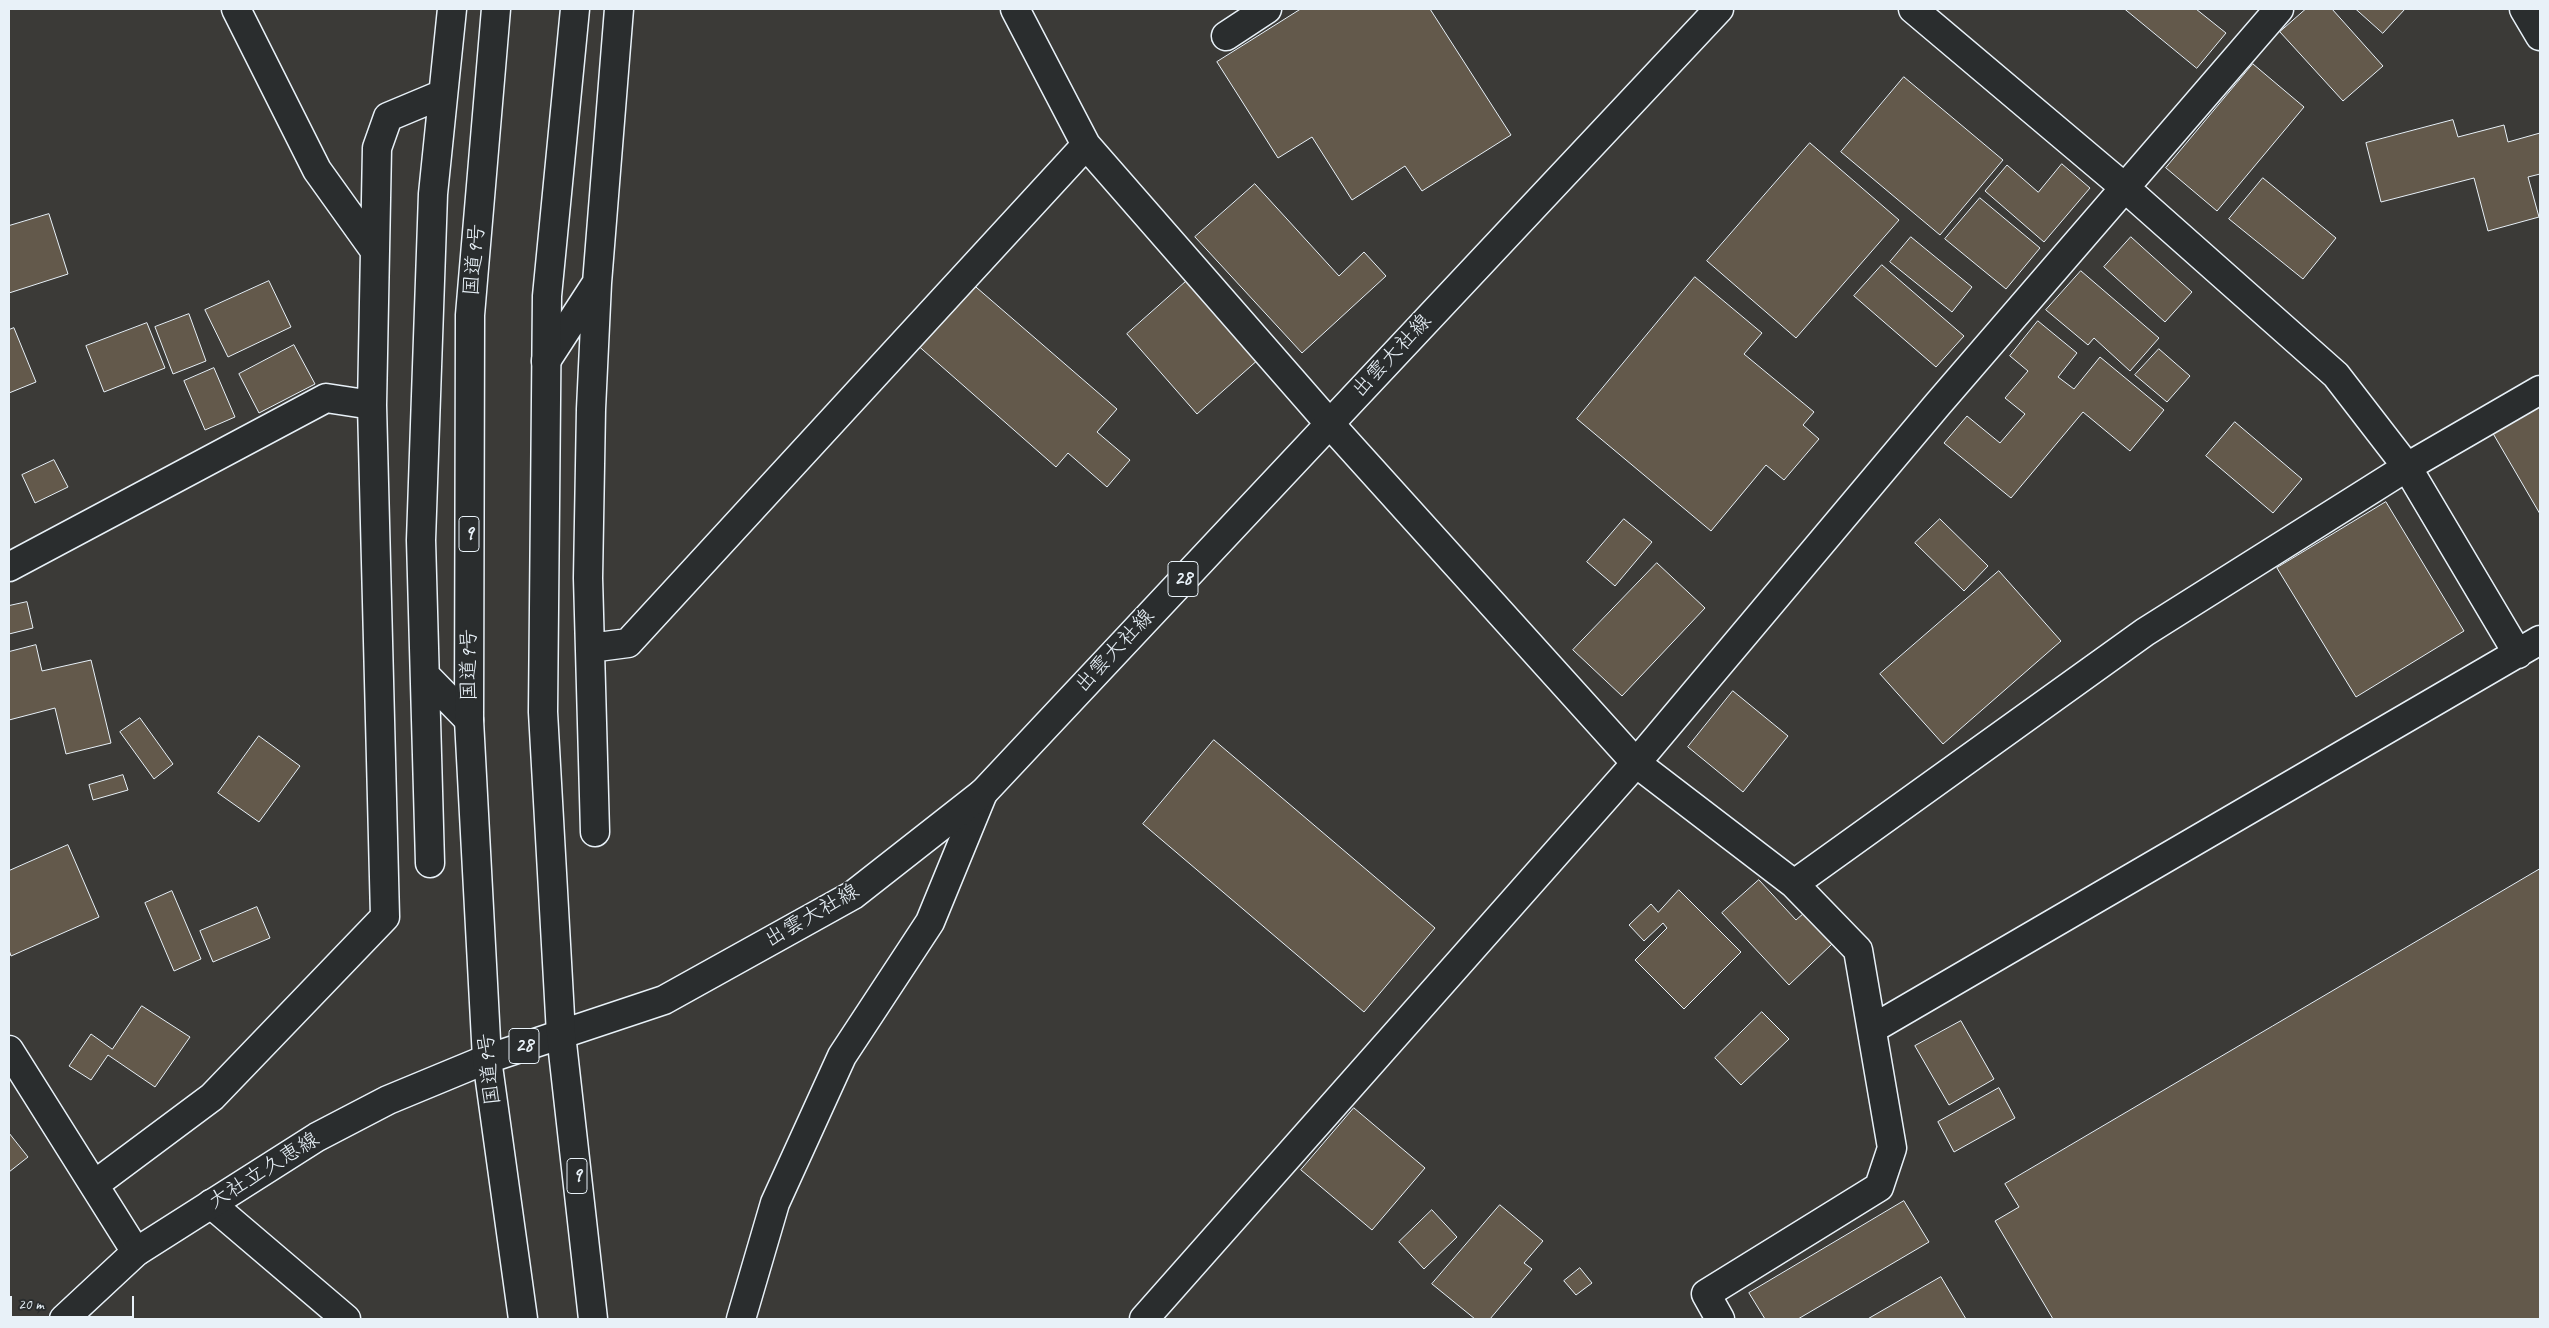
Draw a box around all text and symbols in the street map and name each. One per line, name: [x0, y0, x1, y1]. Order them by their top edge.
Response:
street label: 国道9号: [459, 223, 491, 297]
street label: 出雲大社線: [1347, 309, 1437, 403]
road number: 9: [459, 516, 479, 552]
road number: 28: [1168, 562, 1198, 596]
street label: 出雲大社線: [1070, 604, 1160, 698]
street label: 国道9号: [456, 629, 482, 701]
street label: 出雲大社線: [760, 879, 864, 953]
road number: 28: [509, 1028, 539, 1064]
street label: 国道9号: [474, 1032, 506, 1106]
street label: 大社立久恵線: [204, 1127, 324, 1215]
road number: 9: [567, 1158, 587, 1194]
scale bar: [12, 1286, 136, 1318]
text: 20 m: [18, 1295, 44, 1314]

